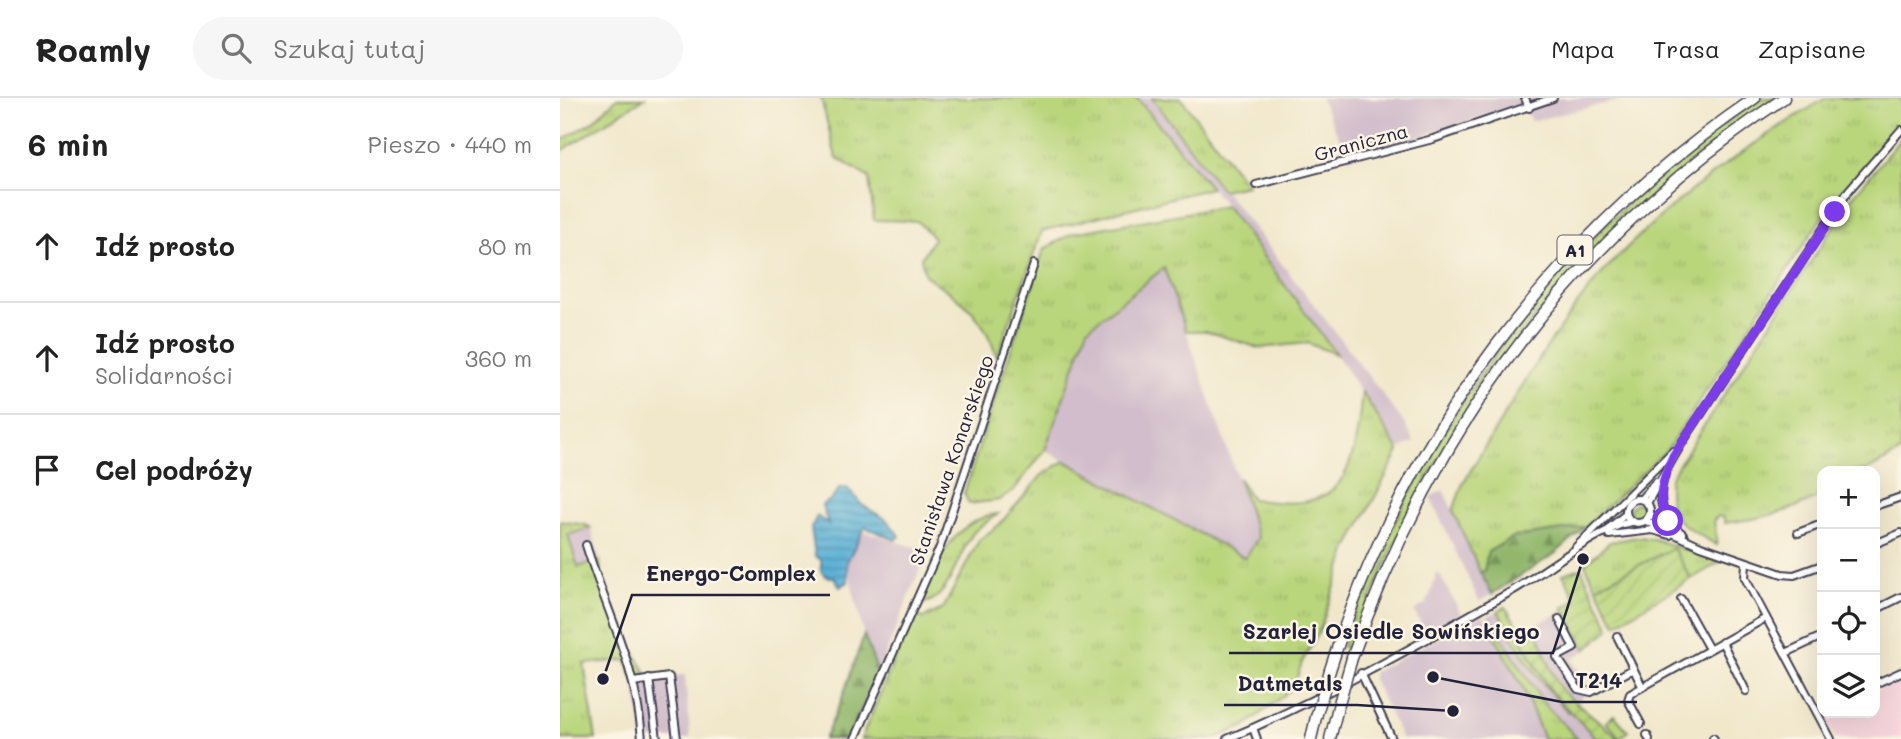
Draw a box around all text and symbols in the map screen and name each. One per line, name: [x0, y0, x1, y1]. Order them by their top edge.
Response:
search box: [193, 17, 683, 80]
text: Roamly: [35, 27, 151, 70]
icon: search: [217, 29, 255, 67]
text: Szukaj tutaj: [273, 31, 426, 65]
text: Mapa: [1551, 33, 1615, 64]
text: Trasa: [1653, 33, 1720, 64]
text: Zapisane: [1758, 33, 1866, 64]
street label: Graniczna: [1311, 118, 1411, 166]
text: 6 min: [28, 124, 108, 164]
text: Pieszo · 440 m: [367, 129, 532, 159]
route end: [1819, 196, 1850, 227]
icon: ahead: [28, 227, 66, 265]
text: Idź prosto: [95, 229, 235, 263]
text: 80 m: [478, 231, 532, 261]
road number: A1: [1558, 236, 1592, 265]
text: Idź prosto: [95, 326, 235, 360]
icon: ahead: [28, 339, 66, 377]
text: 360 m: [465, 343, 532, 373]
street label: Stanisława Konarskiego: [903, 352, 999, 568]
text: Solidarności: [95, 360, 233, 390]
icon: arrive: [28, 451, 66, 489]
text: Cel podróży: [95, 453, 253, 487]
map controls: [1817, 466, 1880, 718]
button: +: [1817, 466, 1880, 529]
route start: [1652, 505, 1683, 536]
button: −: [1817, 529, 1880, 592]
callout: Energo-Complex: [632, 553, 830, 595]
text: Energo-Complex: [646, 559, 816, 586]
button: locate: [1817, 592, 1880, 655]
callout: Szarlej Osiedle Sowińskiego: [1229, 611, 1553, 653]
text: Szarlej Osiedle Sowińskiego: [1243, 617, 1540, 644]
button: layers: [1817, 655, 1880, 718]
callout: T214: [1562, 660, 1637, 702]
callout: Datmetals: [1224, 663, 1357, 705]
text: T214: [1576, 666, 1622, 693]
text: Datmetals: [1238, 669, 1342, 696]

